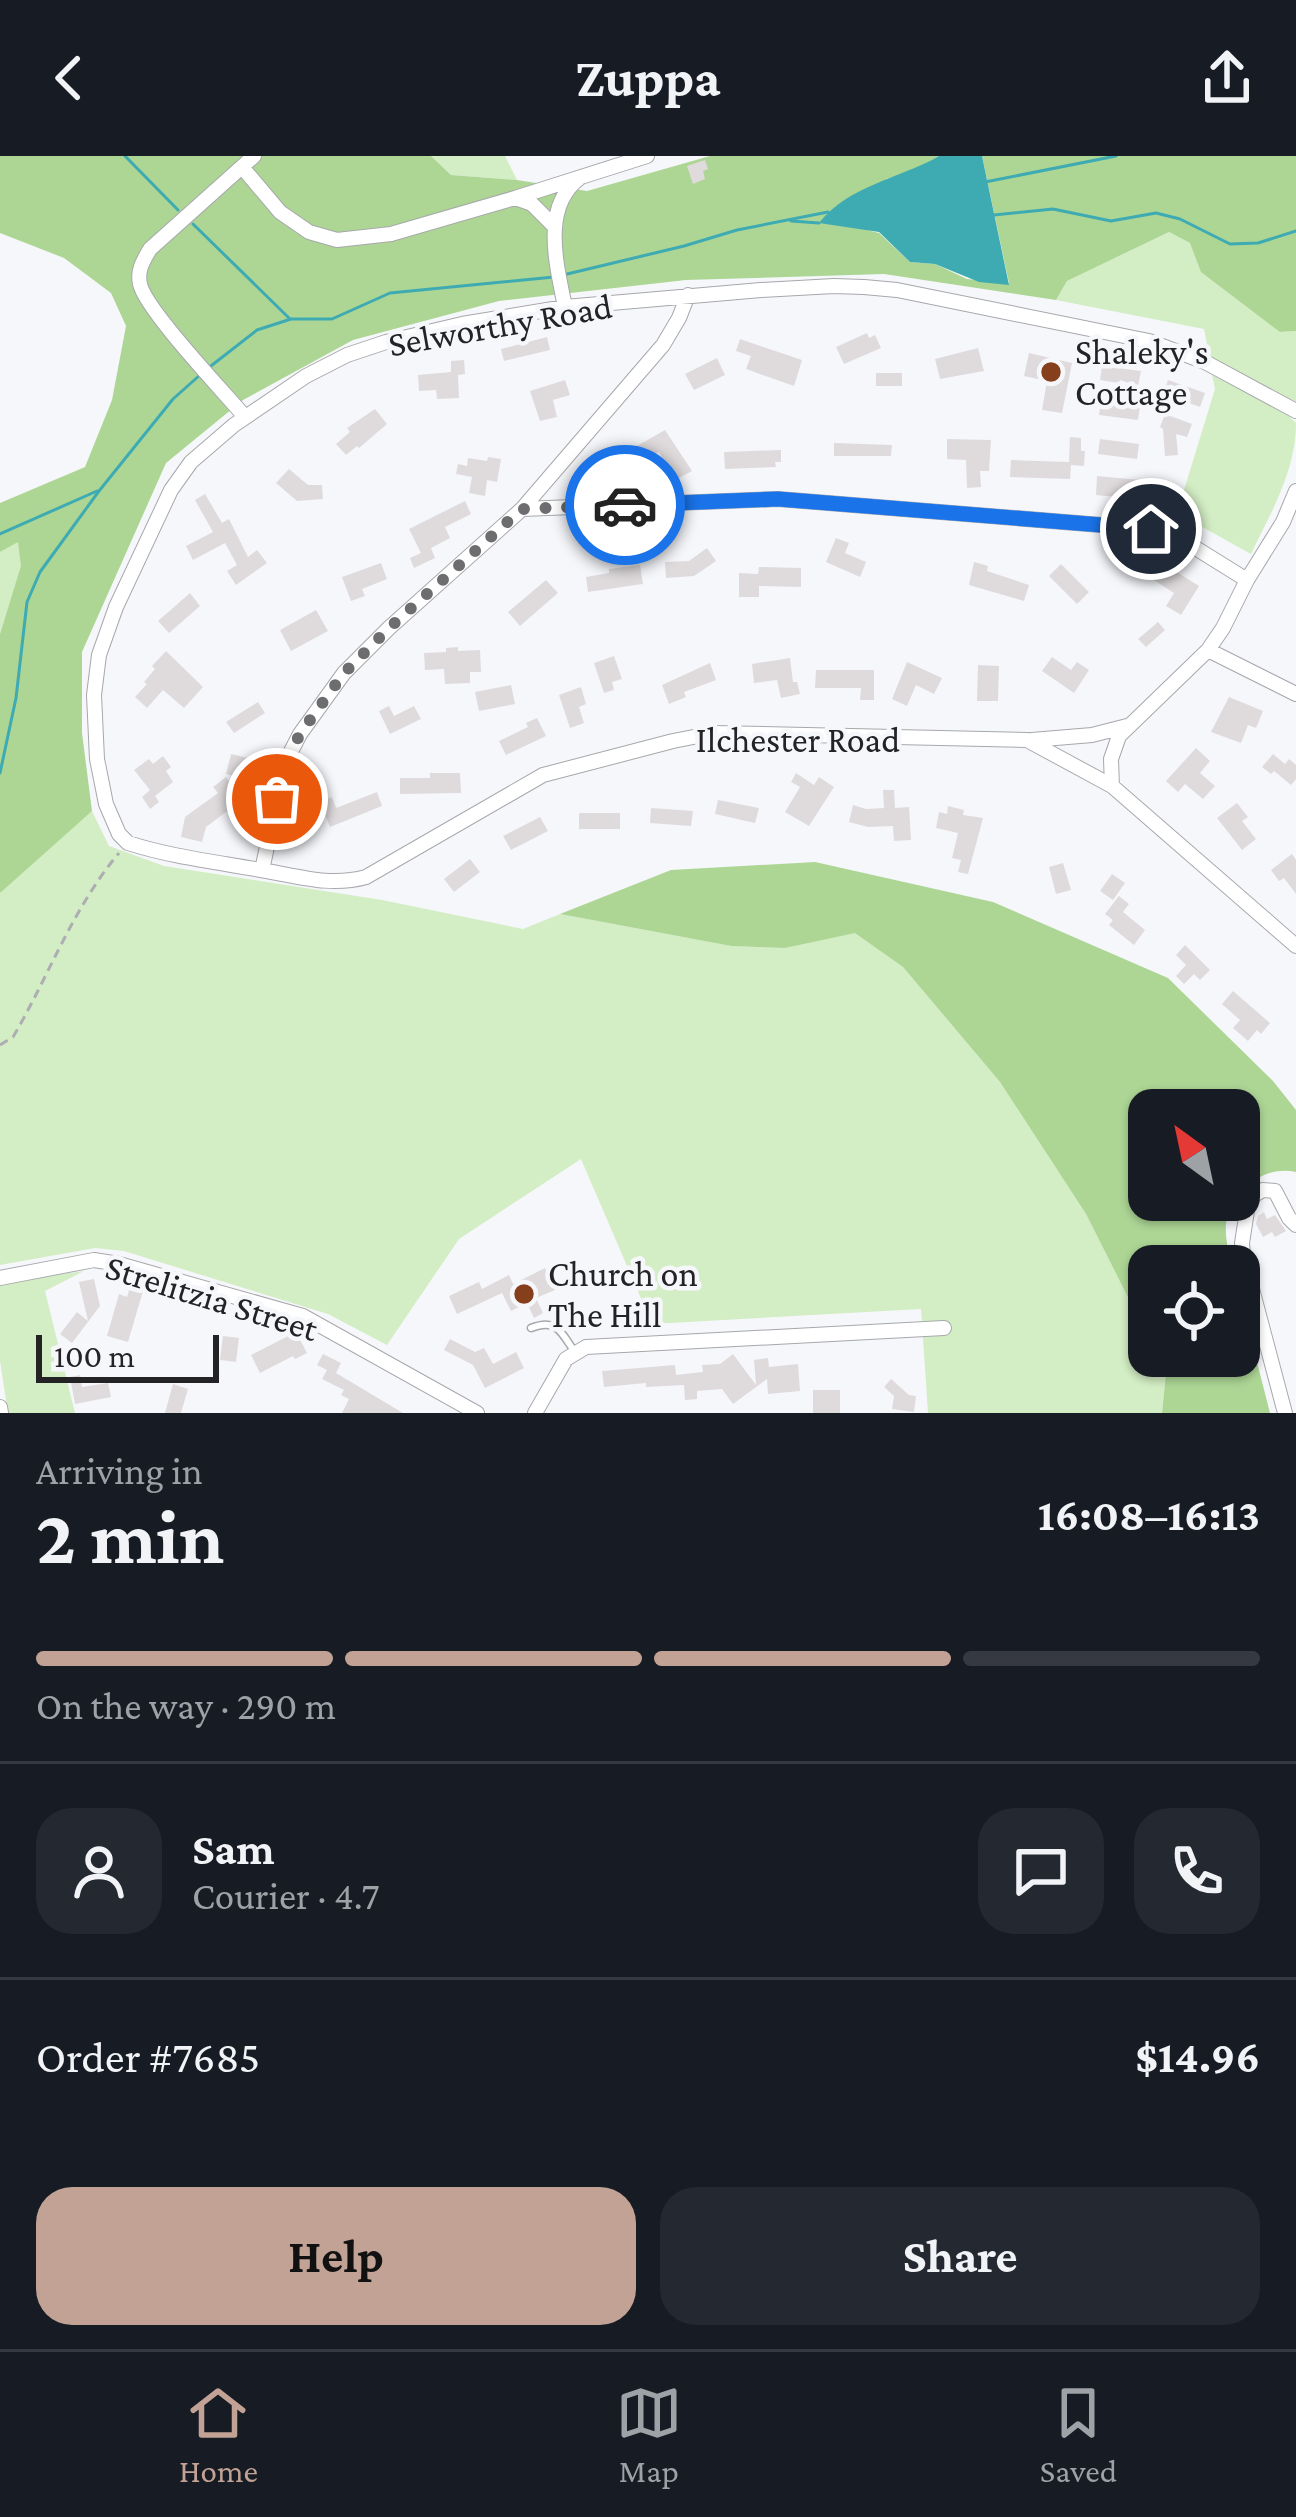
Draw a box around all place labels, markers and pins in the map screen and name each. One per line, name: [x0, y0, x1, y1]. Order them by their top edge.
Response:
place label: Shaleky's Cottage: [1075, 332, 1209, 413]
marker: Shaleky's Cottage: [1038, 359, 1064, 385]
pin: [1100, 478, 1202, 580]
pin: [226, 748, 328, 850]
place label: Church on The Hill: [548, 1254, 698, 1335]
marker: Church on The Hill: [511, 1281, 537, 1307]

